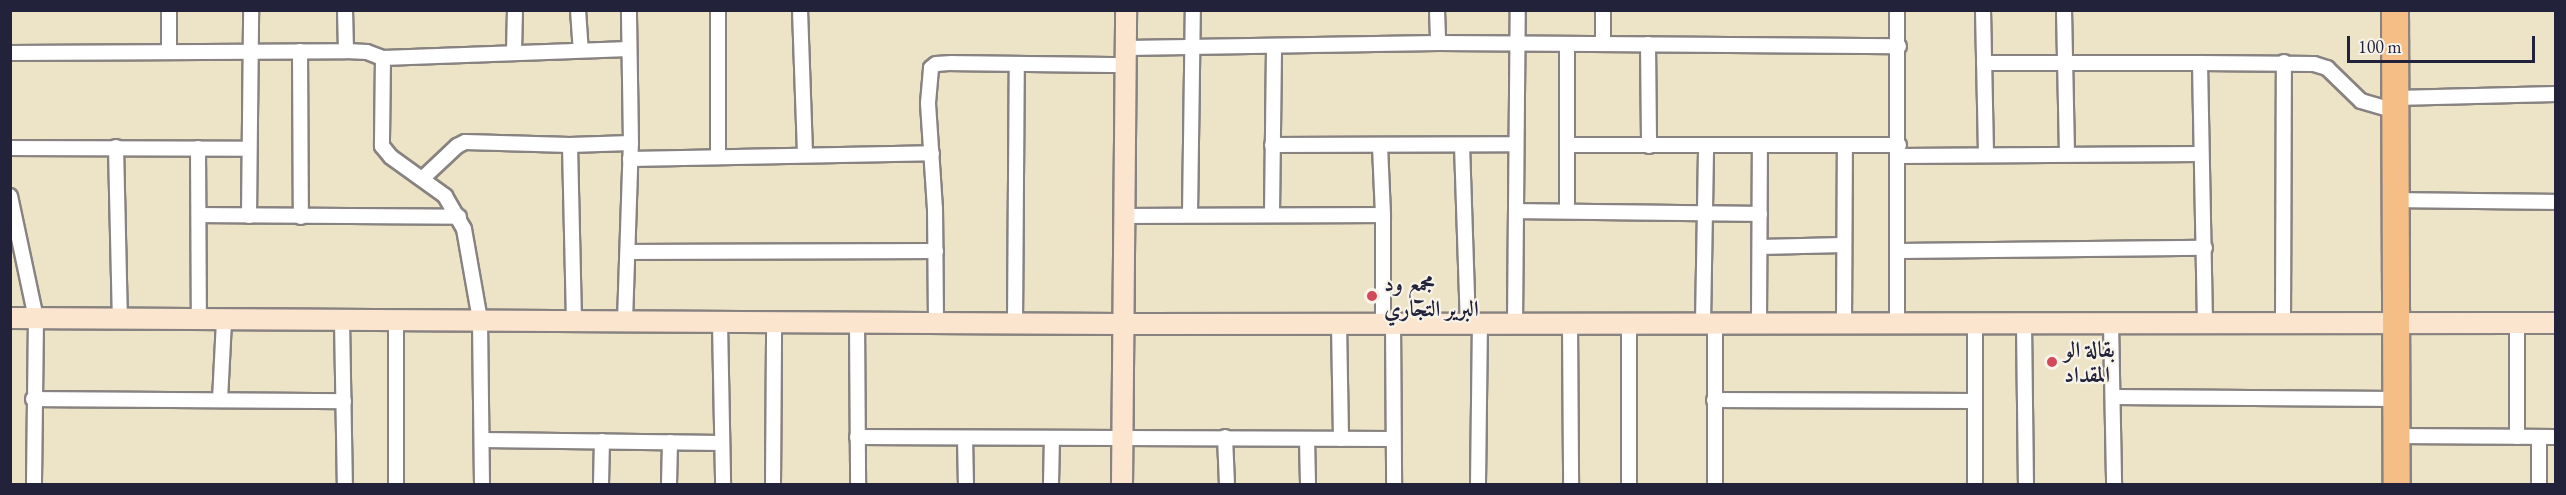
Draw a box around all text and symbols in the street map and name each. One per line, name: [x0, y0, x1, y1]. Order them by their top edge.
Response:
scale bar: [2350, 24, 2538, 62]
text: 100 m: [2358, 35, 2402, 58]
place label: مجمع ود البرير التجاري: [1384, 270, 1479, 322]
marker: مجمع ود البرير التجاري: [1365, 289, 1379, 303]
place label: بقالة الو المقداد: [2064, 336, 2115, 388]
marker: بقالة الو المقداد: [2045, 355, 2059, 369]

